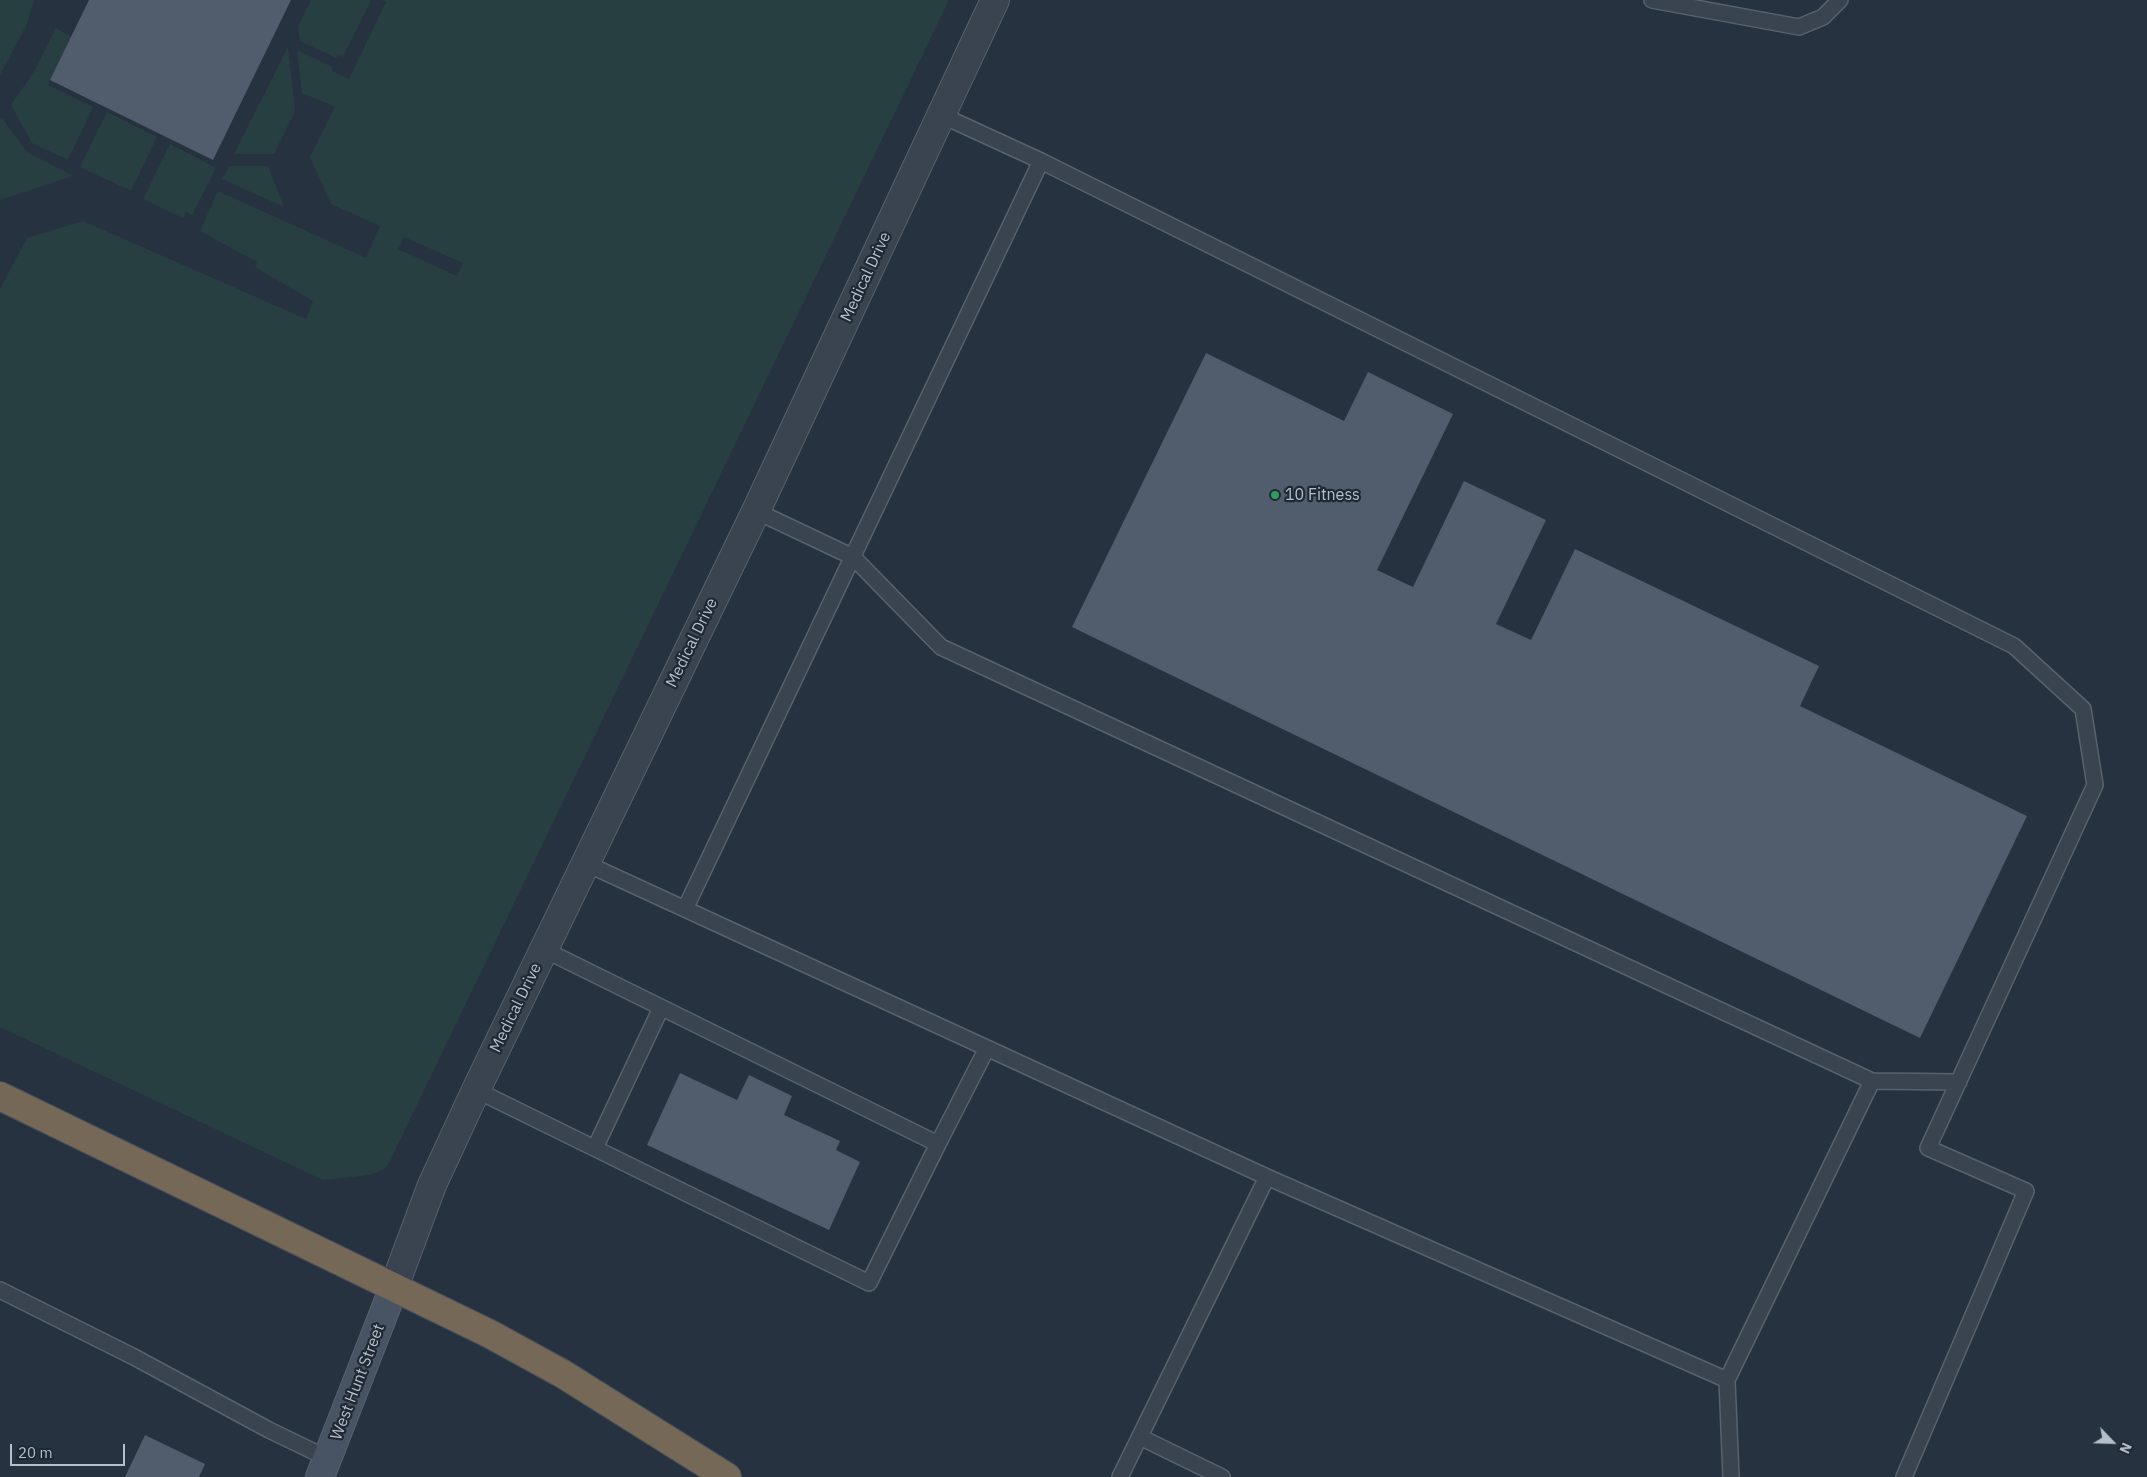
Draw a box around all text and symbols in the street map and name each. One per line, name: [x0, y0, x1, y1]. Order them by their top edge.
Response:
street label: Medical Drive: [837, 229, 895, 325]
place label: 10 Fitness: [1285, 485, 1360, 505]
marker: 10 Fitness: [1269, 489, 1281, 501]
street label: Medical Drive: [662, 595, 722, 691]
street label: Medical Drive: [486, 960, 546, 1056]
street label: West Hunt Street: [327, 1321, 389, 1443]
north arrow: [2087, 1417, 2137, 1467]
scale bar: [12, 1434, 128, 1466]
text: N: [2115, 1440, 2136, 1456]
text: 20 m: [18, 1443, 53, 1462]

